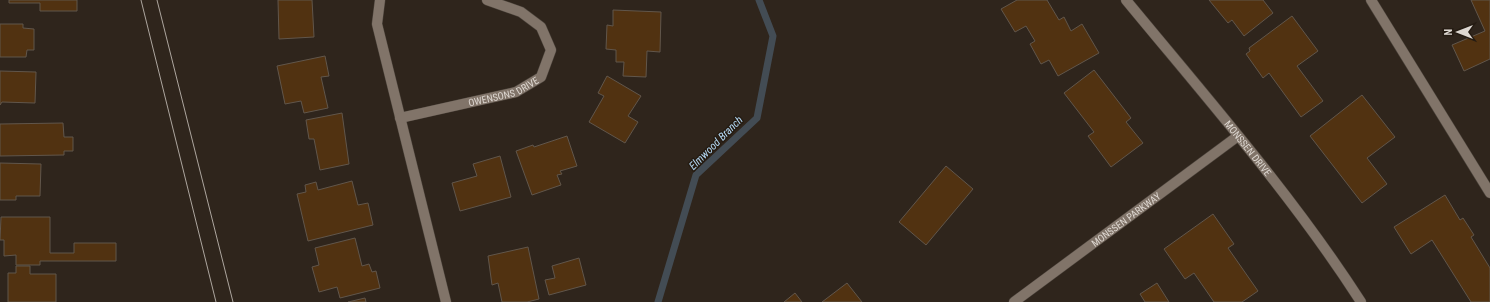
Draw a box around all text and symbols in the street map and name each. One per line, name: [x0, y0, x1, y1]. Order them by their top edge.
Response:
north arrow: [1438, 12, 1478, 52]
text: N: [1442, 28, 1455, 35]
street label: OWENSONS DRIVE: [467, 74, 540, 108]
water label: Elmwood Branch: [686, 113, 746, 173]
street label: MONSSEN DRIVE: [1223, 118, 1274, 178]
street label: MONSSEN PARKWAY: [1089, 190, 1163, 248]

